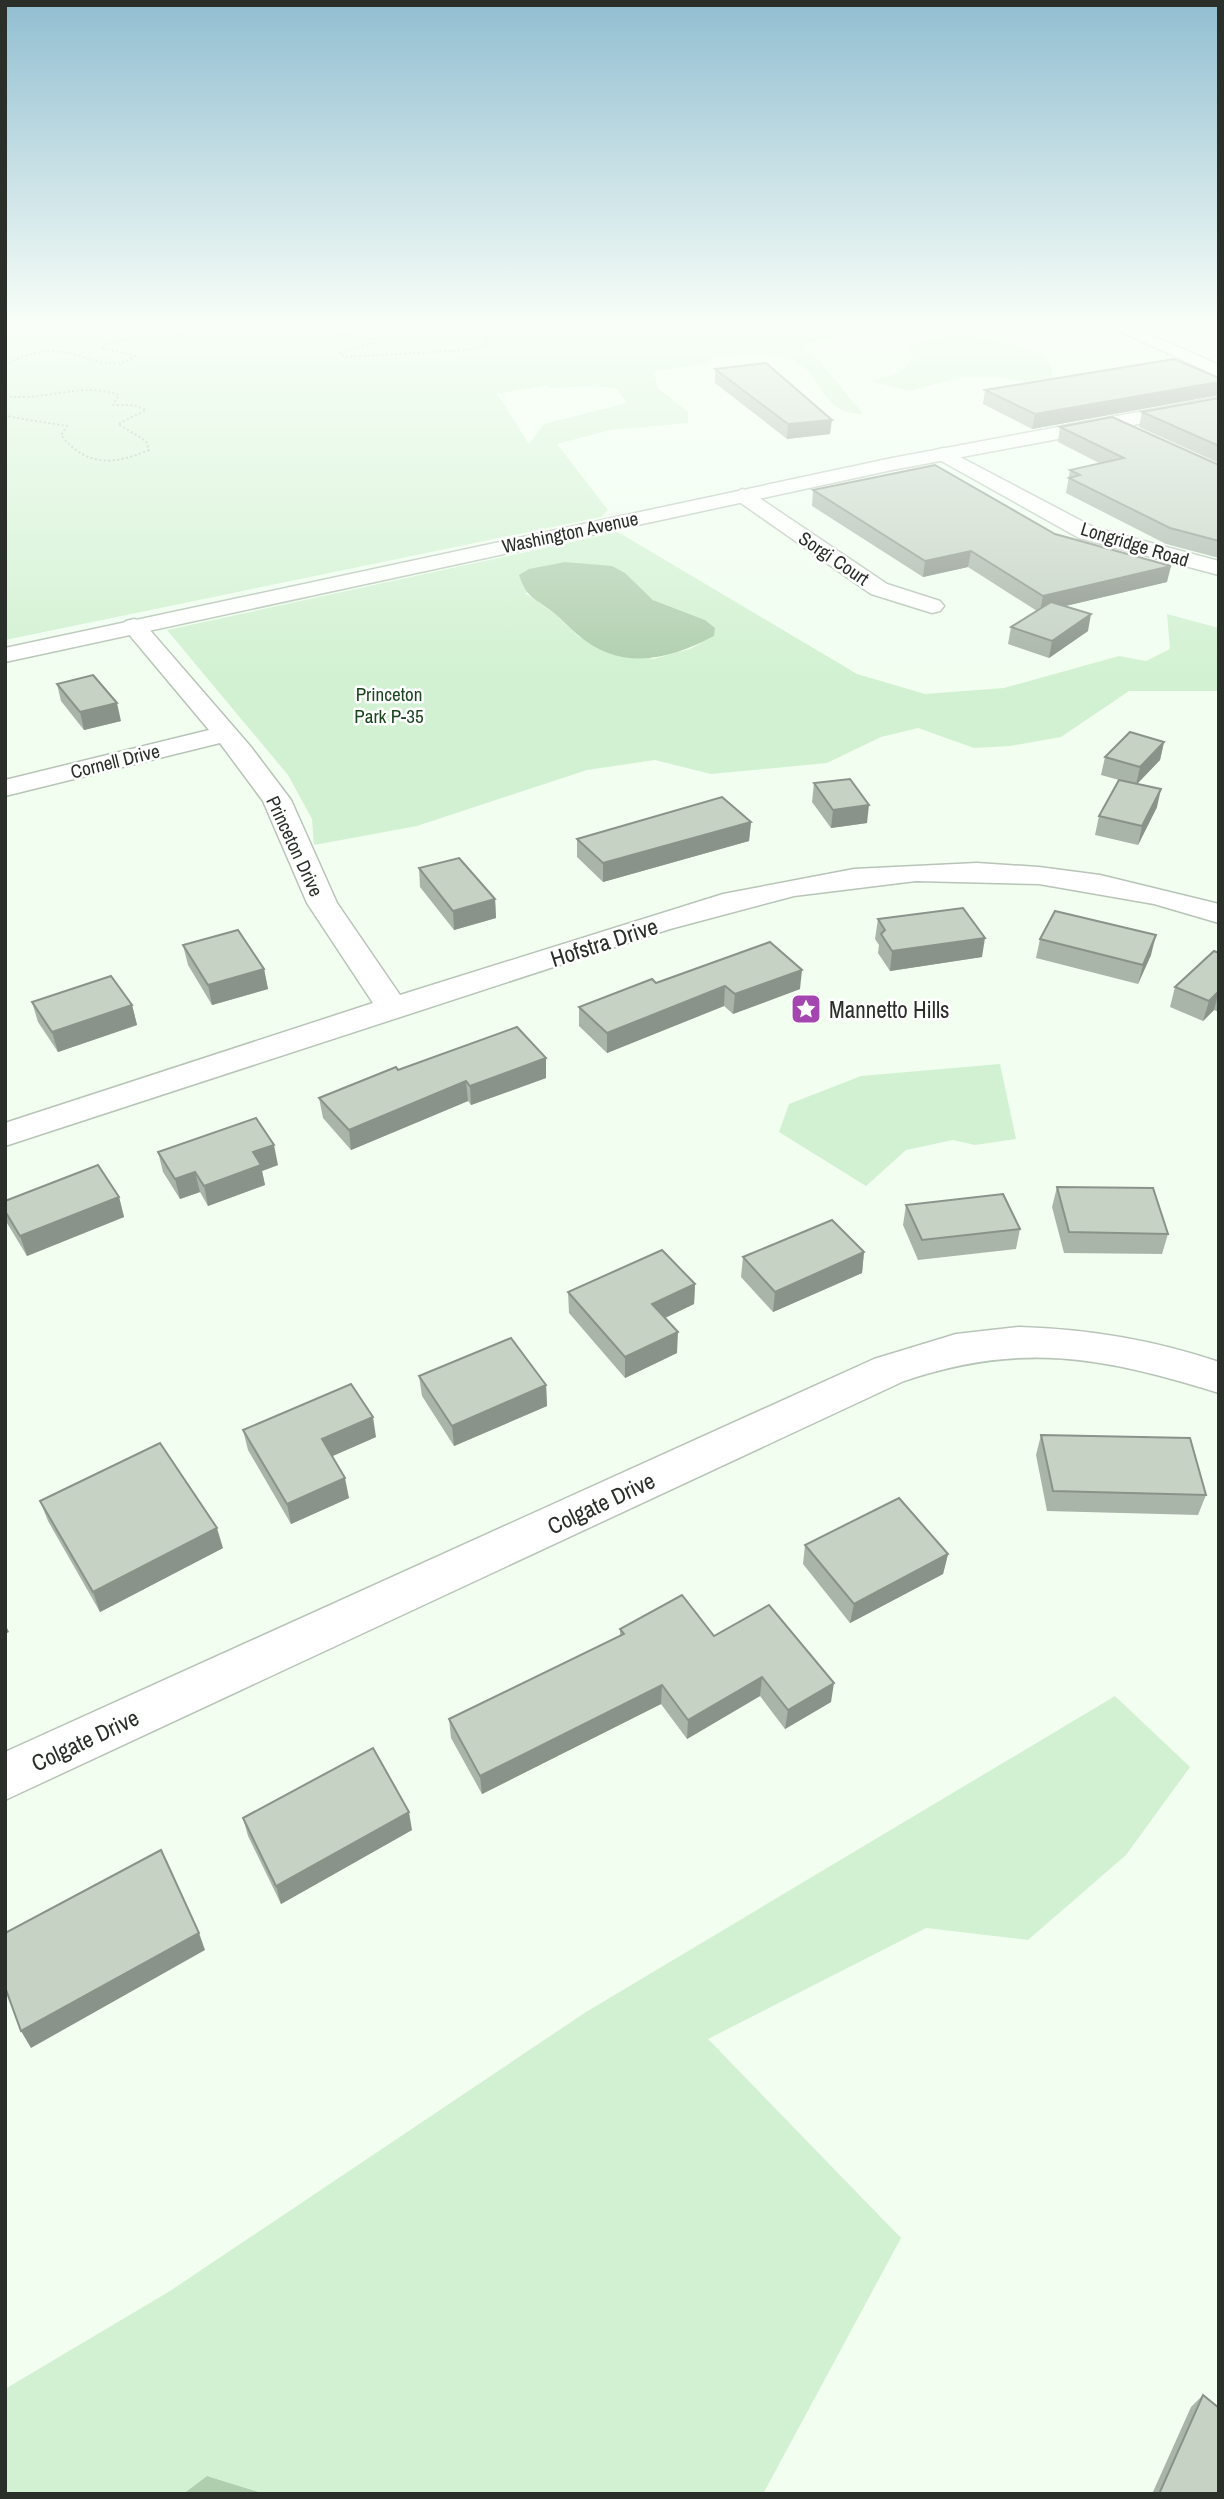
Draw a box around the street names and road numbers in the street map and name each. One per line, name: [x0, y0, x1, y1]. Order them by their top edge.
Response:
street label: Washington Avenue: [499, 505, 641, 559]
street label: Longridge Road: [1078, 515, 1192, 573]
street label: Sorgi Court: [794, 525, 875, 591]
street label: Cornell Drive: [68, 737, 162, 785]
street label: Princeton Drive: [260, 791, 330, 901]
street label: Hofstra Drive: [546, 910, 662, 974]
street label: Colgate Drive: [542, 1465, 660, 1541]
street label: Colgate Drive: [26, 1702, 144, 1778]

